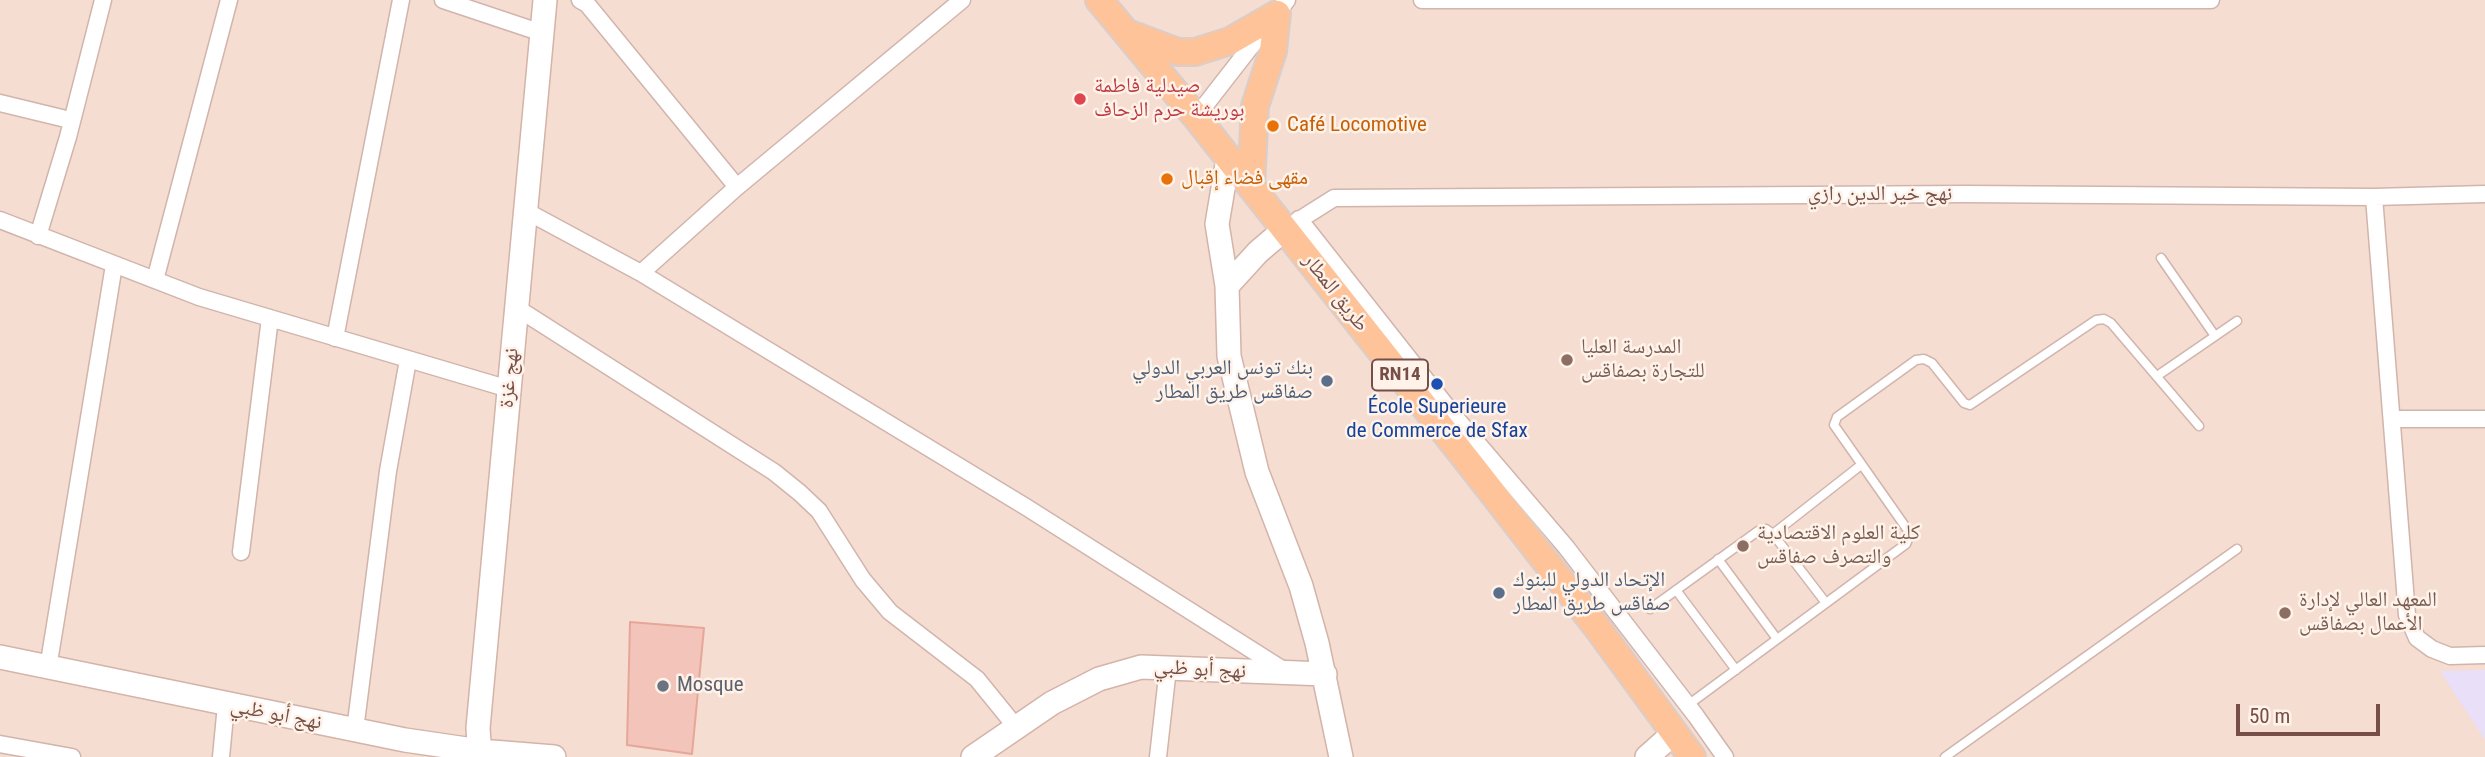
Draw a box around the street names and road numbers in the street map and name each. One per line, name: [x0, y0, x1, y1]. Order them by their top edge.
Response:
street label: نهج خير الدين رازي: [1808, 182, 1952, 208]
street label: طريق المطار: [1297, 249, 1373, 337]
street label: نهج غزة: [495, 347, 525, 409]
road number: RN14: [1372, 360, 1428, 390]
street label: نهج أبو ظبي: [1153, 655, 1247, 685]
street label: نهج أبو ظبي: [228, 694, 324, 736]

